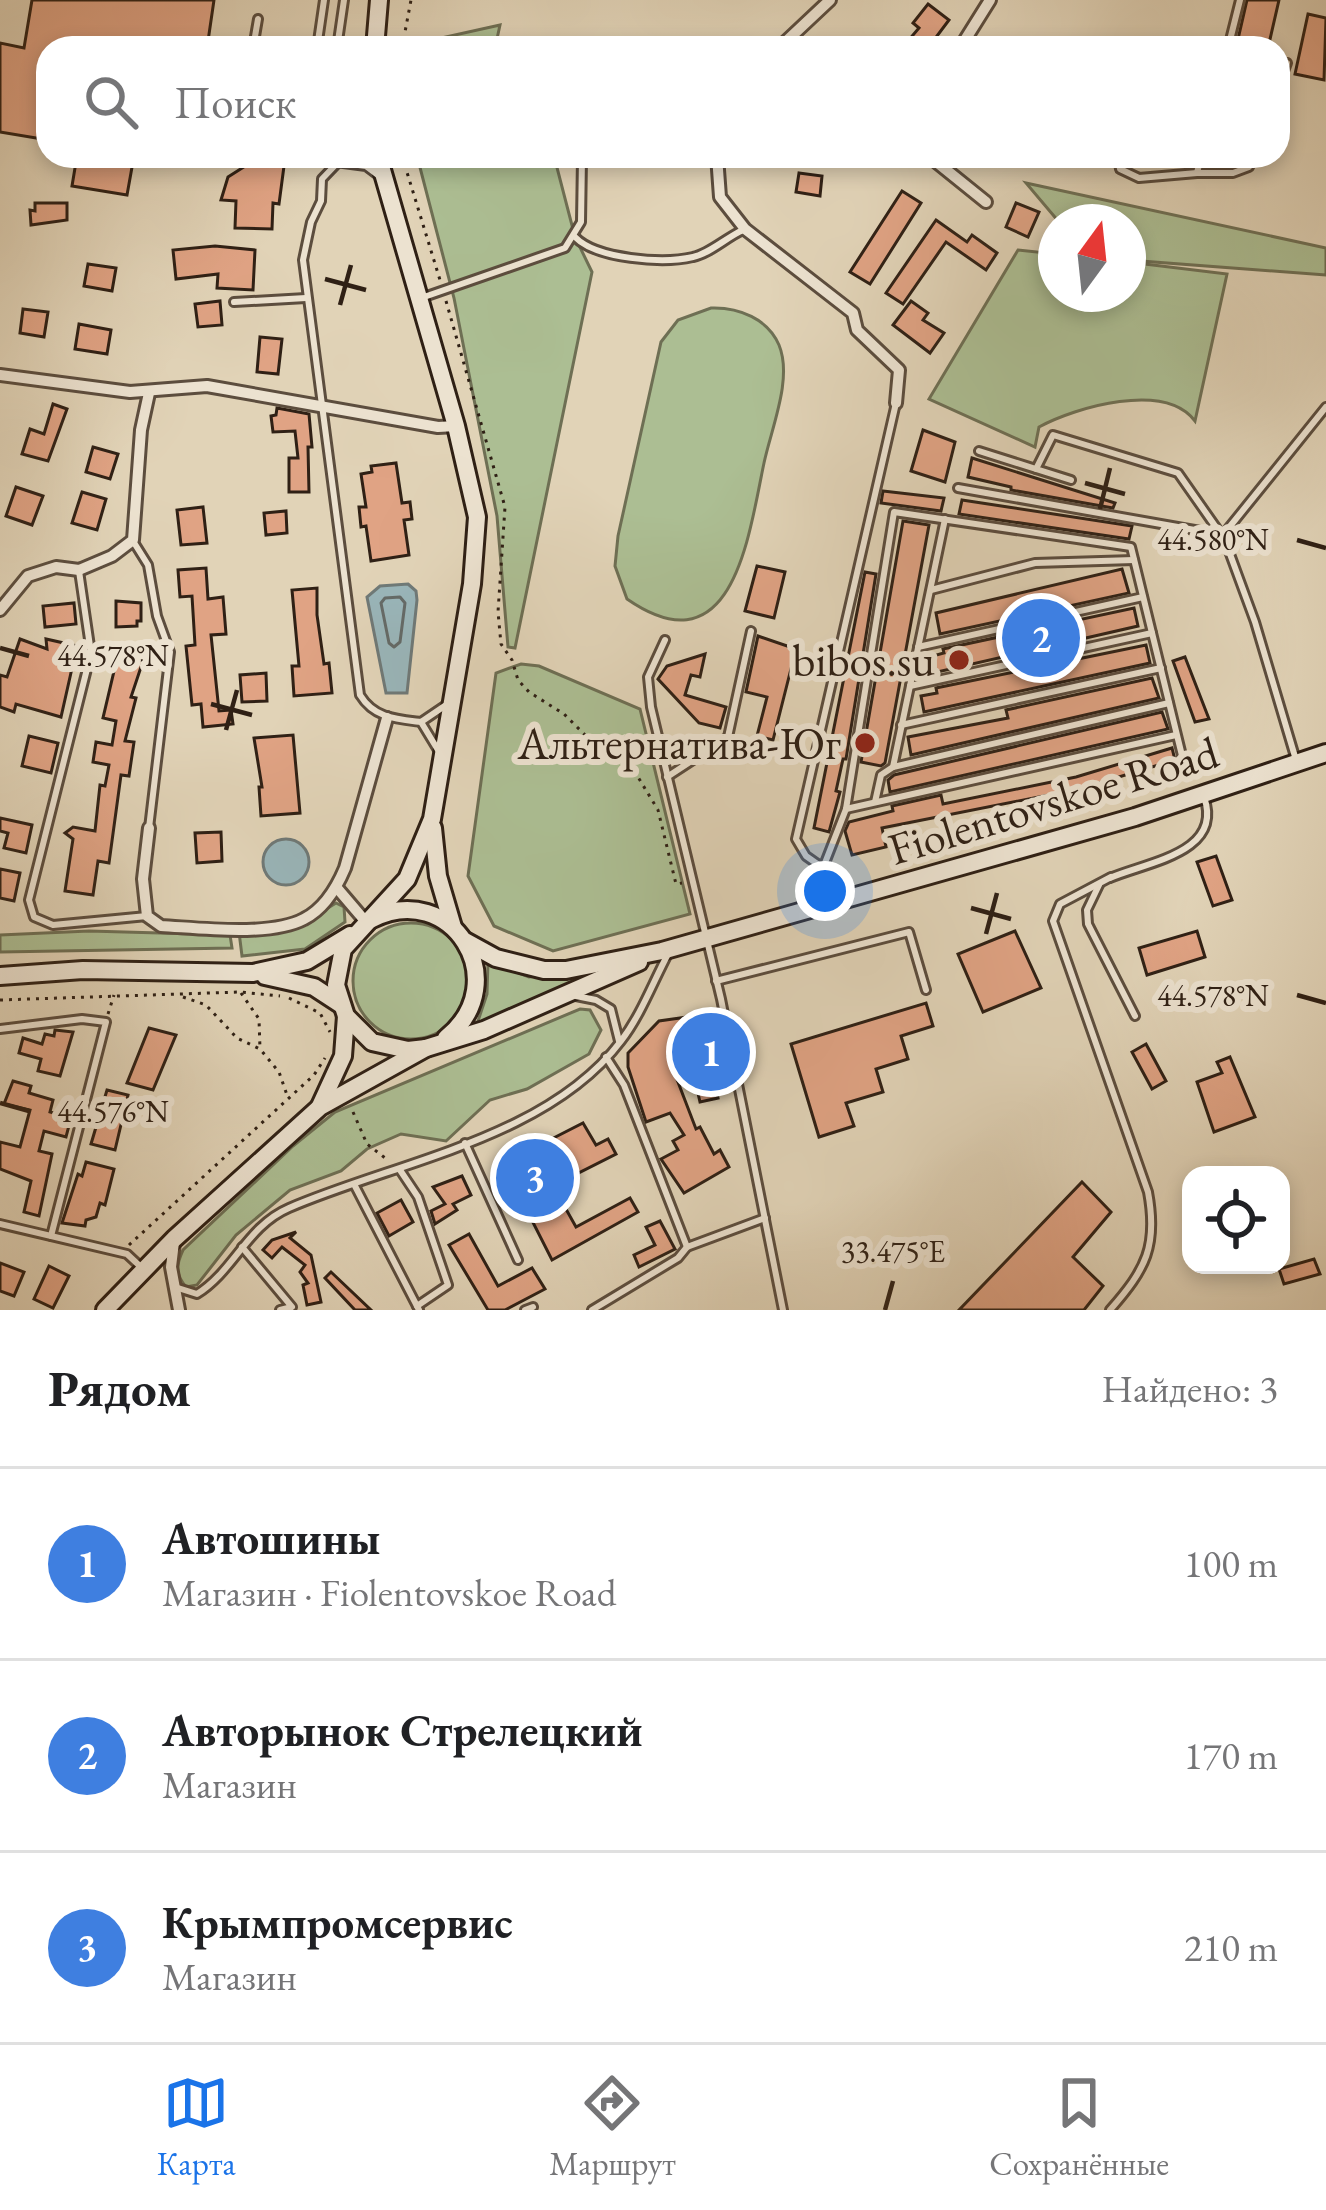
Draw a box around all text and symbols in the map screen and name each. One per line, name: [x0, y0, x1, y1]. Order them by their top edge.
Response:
search box: [36, 36, 1290, 168]
icon: search: [78, 69, 144, 135]
text: Поиск: [174, 73, 296, 131]
north arrow: [1038, 204, 1146, 312]
text: 44.580°N: [1157, 520, 1269, 559]
pin: 2: [1002, 593, 1080, 683]
place label: bibos.su: [792, 631, 935, 689]
text: 44.578°N: [57, 636, 169, 675]
marker: bibos.su: [946, 647, 972, 673]
place label: Альтернатива-Юг: [517, 714, 841, 772]
street label: Fiolentovskoe Road: [881, 722, 1225, 878]
marker: Альтернатива-Юг: [852, 730, 878, 756]
your location: [795, 861, 855, 921]
text: 44.578°N: [1157, 976, 1269, 1015]
pin: 1: [672, 1007, 750, 1097]
text: 44.576°N: [57, 1092, 169, 1131]
pin: 3: [496, 1133, 574, 1223]
map controls: [1182, 1166, 1290, 1274]
button: locate: [1182, 1166, 1290, 1274]
text: 33.475°E: [841, 1232, 945, 1271]
text: Рядом: [48, 1355, 191, 1421]
text: Найдено: 3: [1101, 1363, 1278, 1414]
text: Автошины: [162, 1509, 380, 1567]
text: 1: [77, 1538, 97, 1589]
text: 100 m: [1184, 1538, 1278, 1589]
text: Магазин · Fiolentovskoe Road: [162, 1567, 616, 1618]
text: Авторынок Стрелецкий: [162, 1701, 643, 1759]
text: 2: [77, 1730, 97, 1781]
text: 170 m: [1184, 1730, 1278, 1781]
text: Магазин: [162, 1759, 297, 1810]
text: Крымпромсервис: [162, 1893, 513, 1951]
text: 3: [77, 1922, 97, 1973]
text: 210 m: [1184, 1922, 1278, 1973]
text: Магазин: [162, 1951, 297, 2002]
tab: Карта: [157, 2070, 236, 2185]
tab: Маршрут: [549, 2070, 676, 2185]
tab: Сохранённые: [989, 2070, 1169, 2185]

